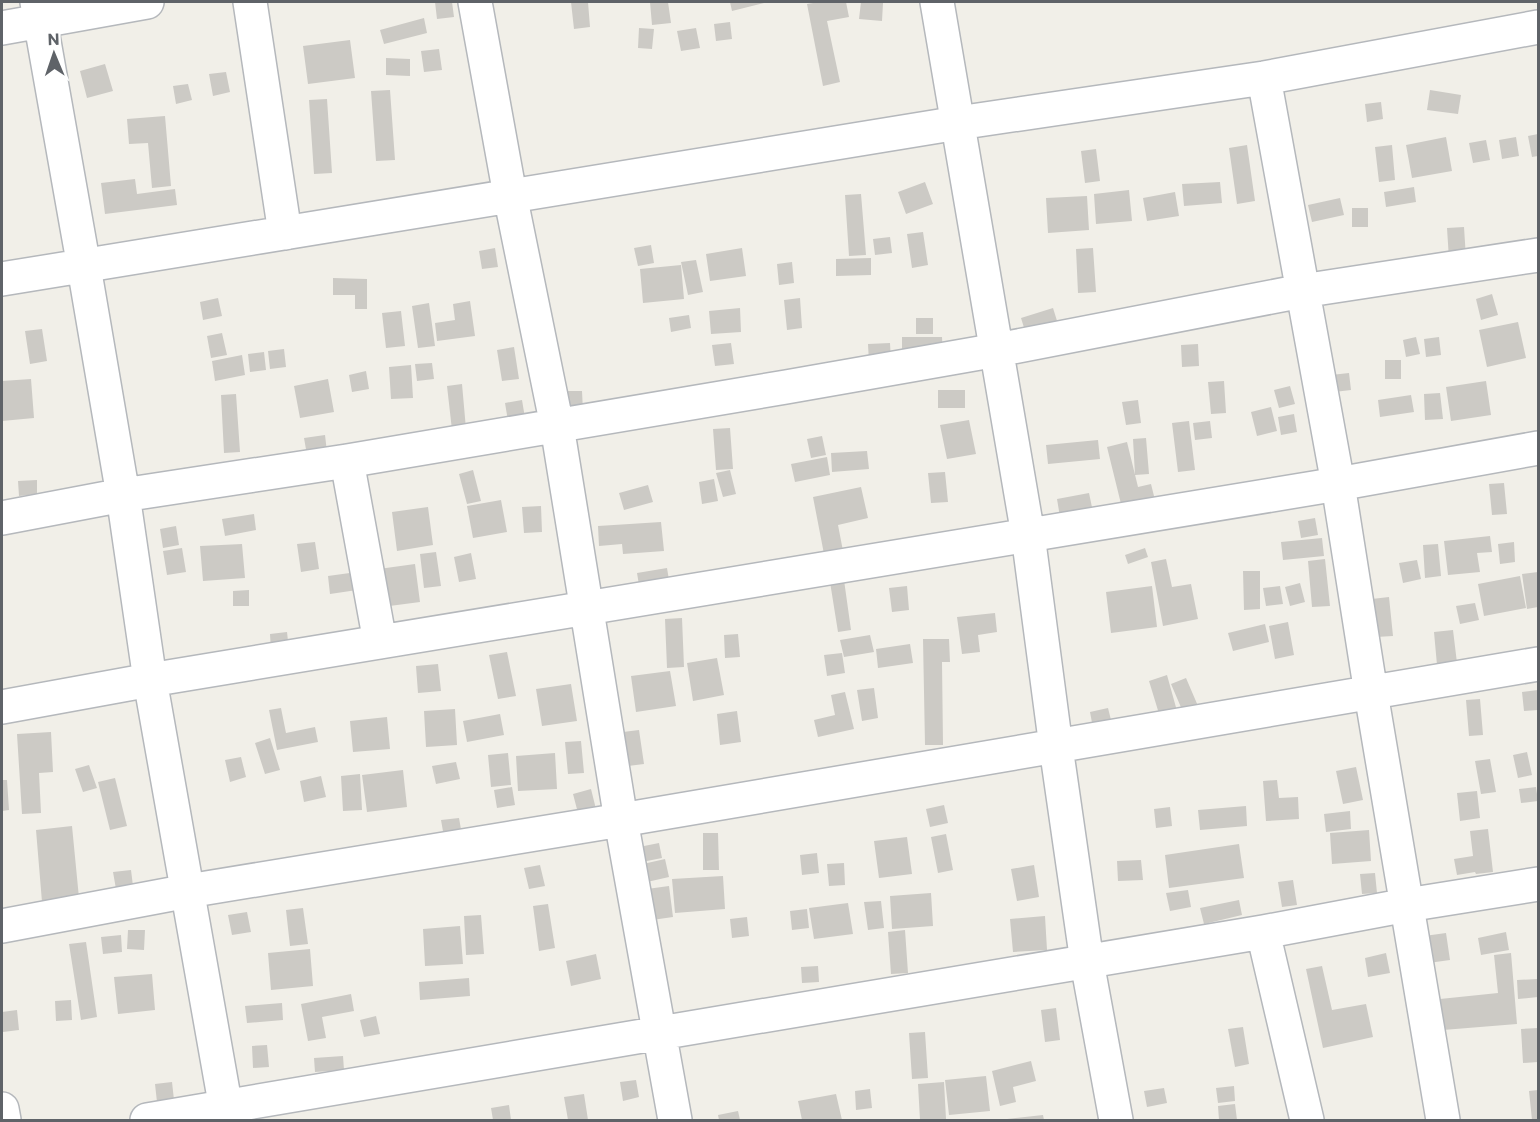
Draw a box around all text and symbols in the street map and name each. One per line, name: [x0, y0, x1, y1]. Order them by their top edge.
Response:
north arrow: [24, 24, 84, 84]
text: N: [47, 29, 60, 48]

